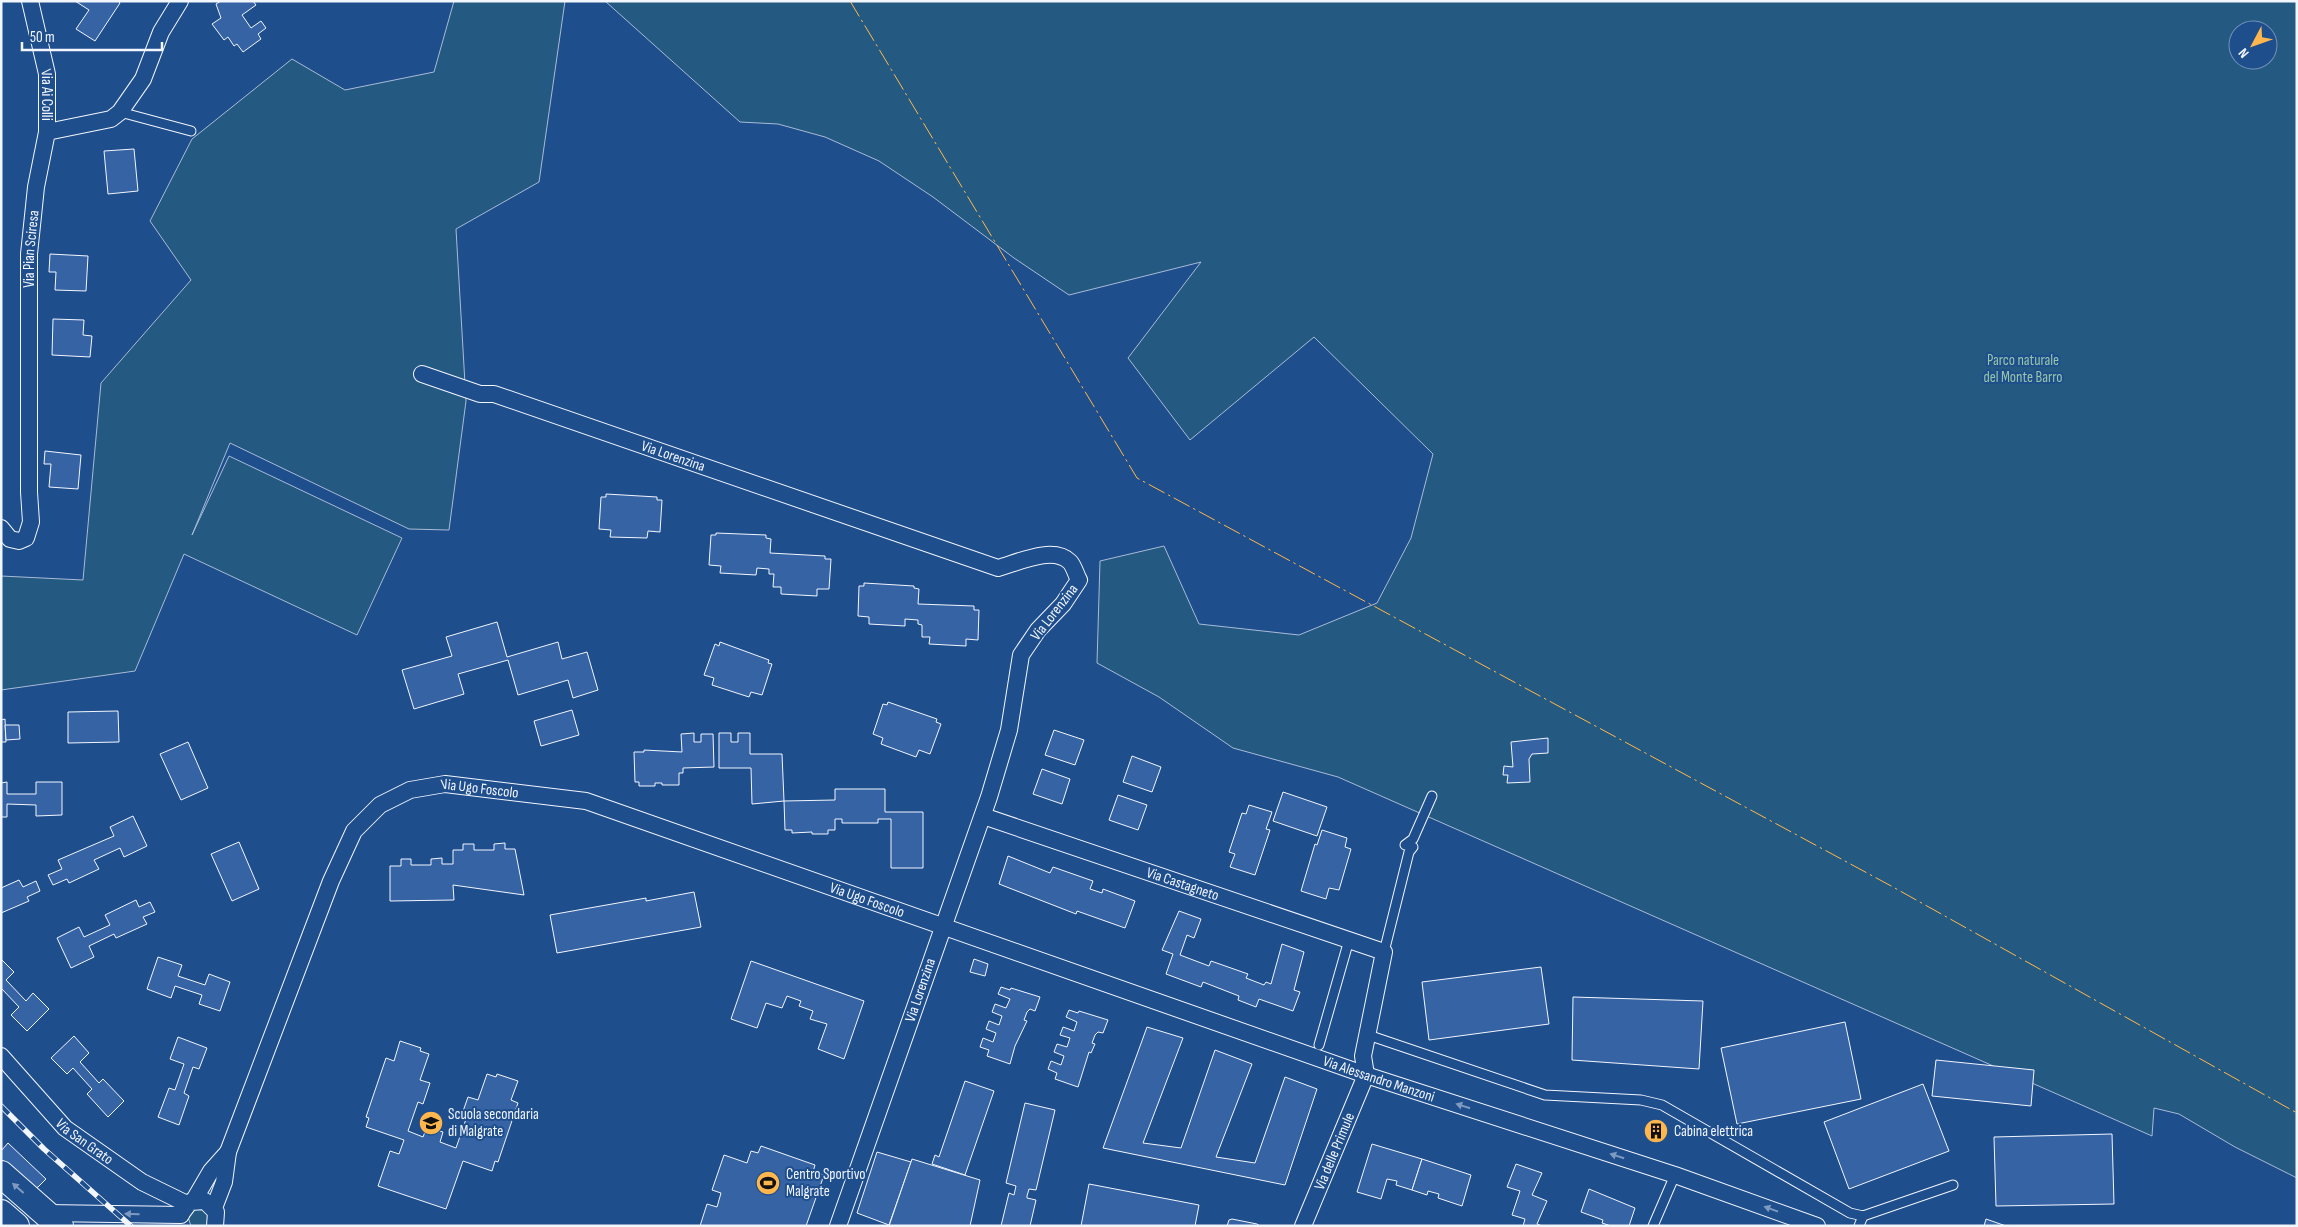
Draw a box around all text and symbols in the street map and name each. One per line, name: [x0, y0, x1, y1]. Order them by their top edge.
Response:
scale bar: [22, 20, 162, 52]
north arrow: [2228, 20, 2278, 70]
text: 50 m: [30, 28, 55, 47]
text: N: [2235, 45, 2252, 62]
street label: Via Ai Colli: [36, 67, 56, 121]
street label: Via Pian Sciresa: [20, 209, 44, 288]
park label: Parco naturale del Monte Barro: [1983, 351, 2063, 387]
street label: Via Lorenzina: [639, 437, 708, 476]
street label: Via Lorenzina: [1027, 580, 1082, 644]
street label: Via Ugo Foscolo: [440, 775, 520, 803]
street label: Via Castagneto: [1144, 863, 1221, 905]
street label: Via Ugo Foscolo: [827, 878, 907, 922]
street label: Via Lorenzina: [901, 956, 940, 1025]
street label: Via Alessandro Manzoni: [1320, 1052, 1437, 1107]
one-way arrow: [1455, 1102, 1470, 1110]
place label: Scuola secondaria di Malgrate: [448, 1105, 539, 1141]
school or university icon: Scuola secondaria di Malgrate: [418, 1110, 444, 1136]
street label: Via delle Primule: [1310, 1110, 1359, 1193]
street label: Via San Grato: [51, 1115, 117, 1169]
building icon: Cabina elettrica: [1643, 1118, 1669, 1144]
place label: Cabina elettrica: [1674, 1122, 1753, 1141]
one-way arrow: [1610, 1152, 1625, 1160]
place label: Centro Sportivo Malgrate: [786, 1165, 866, 1201]
sports icon: Centro Sportivo Malgrate: [755, 1170, 781, 1196]
one-way arrow: [12, 1182, 24, 1194]
one-way arrow: [1763, 1205, 1778, 1213]
one-way arrow: [124, 1209, 140, 1217]

